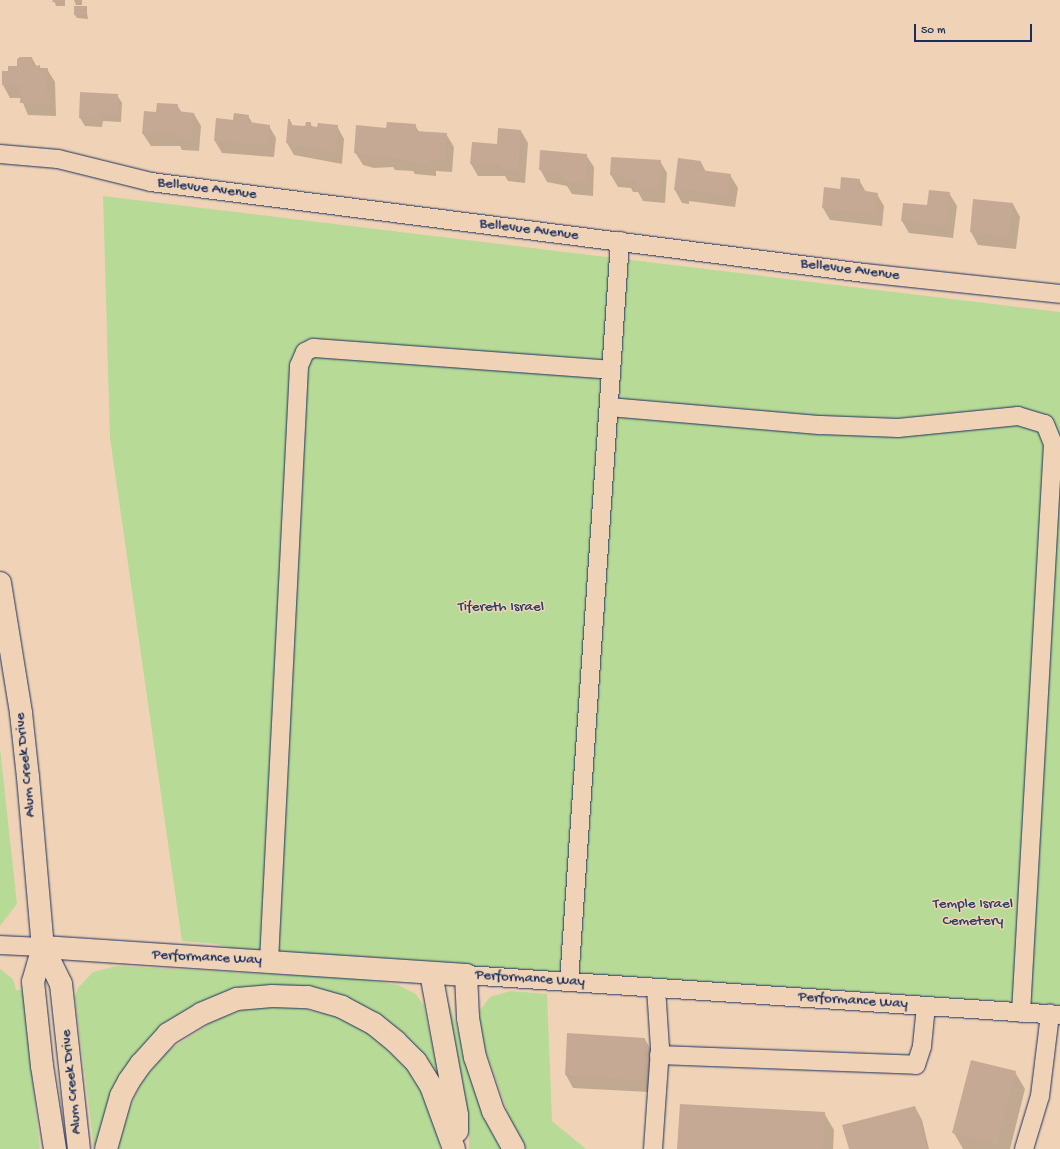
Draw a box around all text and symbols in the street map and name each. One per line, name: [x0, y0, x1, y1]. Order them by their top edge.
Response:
scale bar: [916, 16, 1034, 42]
text: 50 m: [921, 24, 946, 38]
street label: Bellevue Avenue: [156, 174, 258, 204]
street label: Bellevue Avenue: [478, 215, 580, 245]
street label: Bellevue Avenue: [799, 255, 901, 285]
park label: Tifereth Israel: [458, 599, 544, 617]
street label: Alum Creek Drive: [12, 712, 40, 818]
park label: Temple Israel Cemetery: [933, 895, 1013, 930]
street label: Performance Way: [152, 946, 262, 970]
street label: Performance Way: [475, 966, 585, 992]
street label: Performance Way: [798, 988, 908, 1014]
street label: Alum Creek Drive: [58, 1029, 86, 1135]

